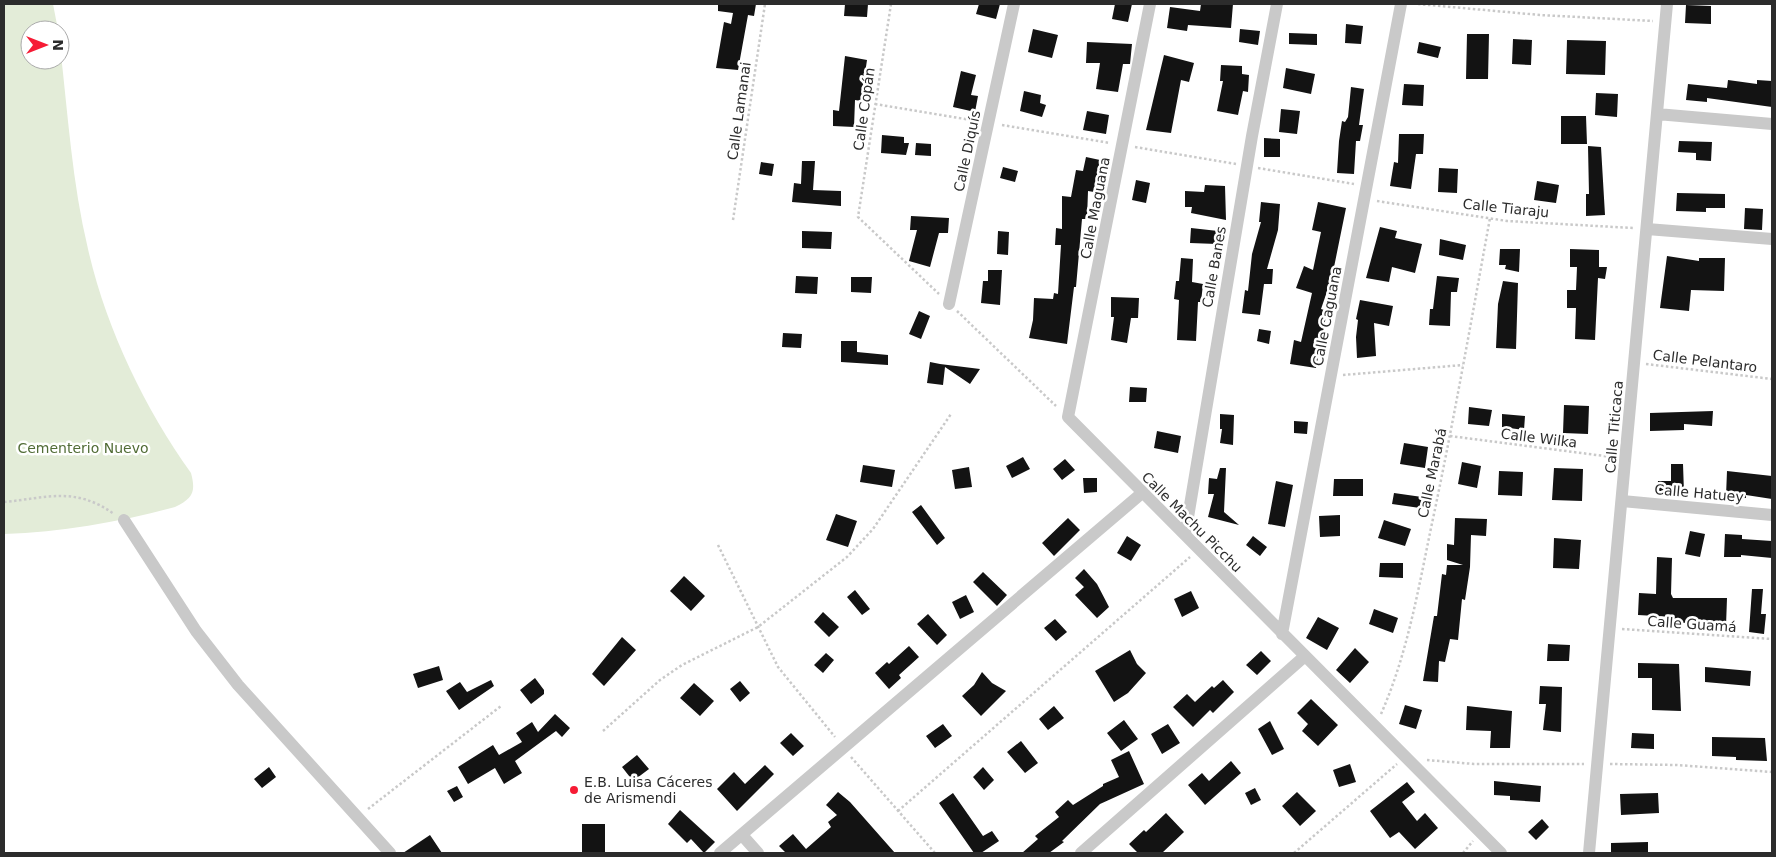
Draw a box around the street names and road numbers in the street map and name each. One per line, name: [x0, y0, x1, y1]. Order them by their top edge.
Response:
street label: Calle Lamanai: [724, 61, 754, 161]
street label: Calle Copán: [850, 66, 878, 152]
street label: Calle Diquís: [951, 109, 983, 193]
street label: Calle Maguana: [1077, 156, 1113, 260]
street label: Calle Tiaraju: [1462, 196, 1550, 220]
street label: Calle Banes: [1199, 225, 1229, 309]
street label: Calle Caguana: [1309, 265, 1345, 367]
street label: Calle Pelantaro: [1652, 347, 1758, 375]
street label: Calle Titicaca: [1602, 380, 1626, 474]
street label: Calle Wilka: [1500, 425, 1578, 451]
street label: Calle Marabá: [1415, 427, 1449, 519]
street label: Calle Machu Picchu: [1139, 469, 1245, 575]
street label: Calle Hatuey: [1654, 481, 1744, 505]
street label: Calle Guamá: [1647, 613, 1737, 635]

